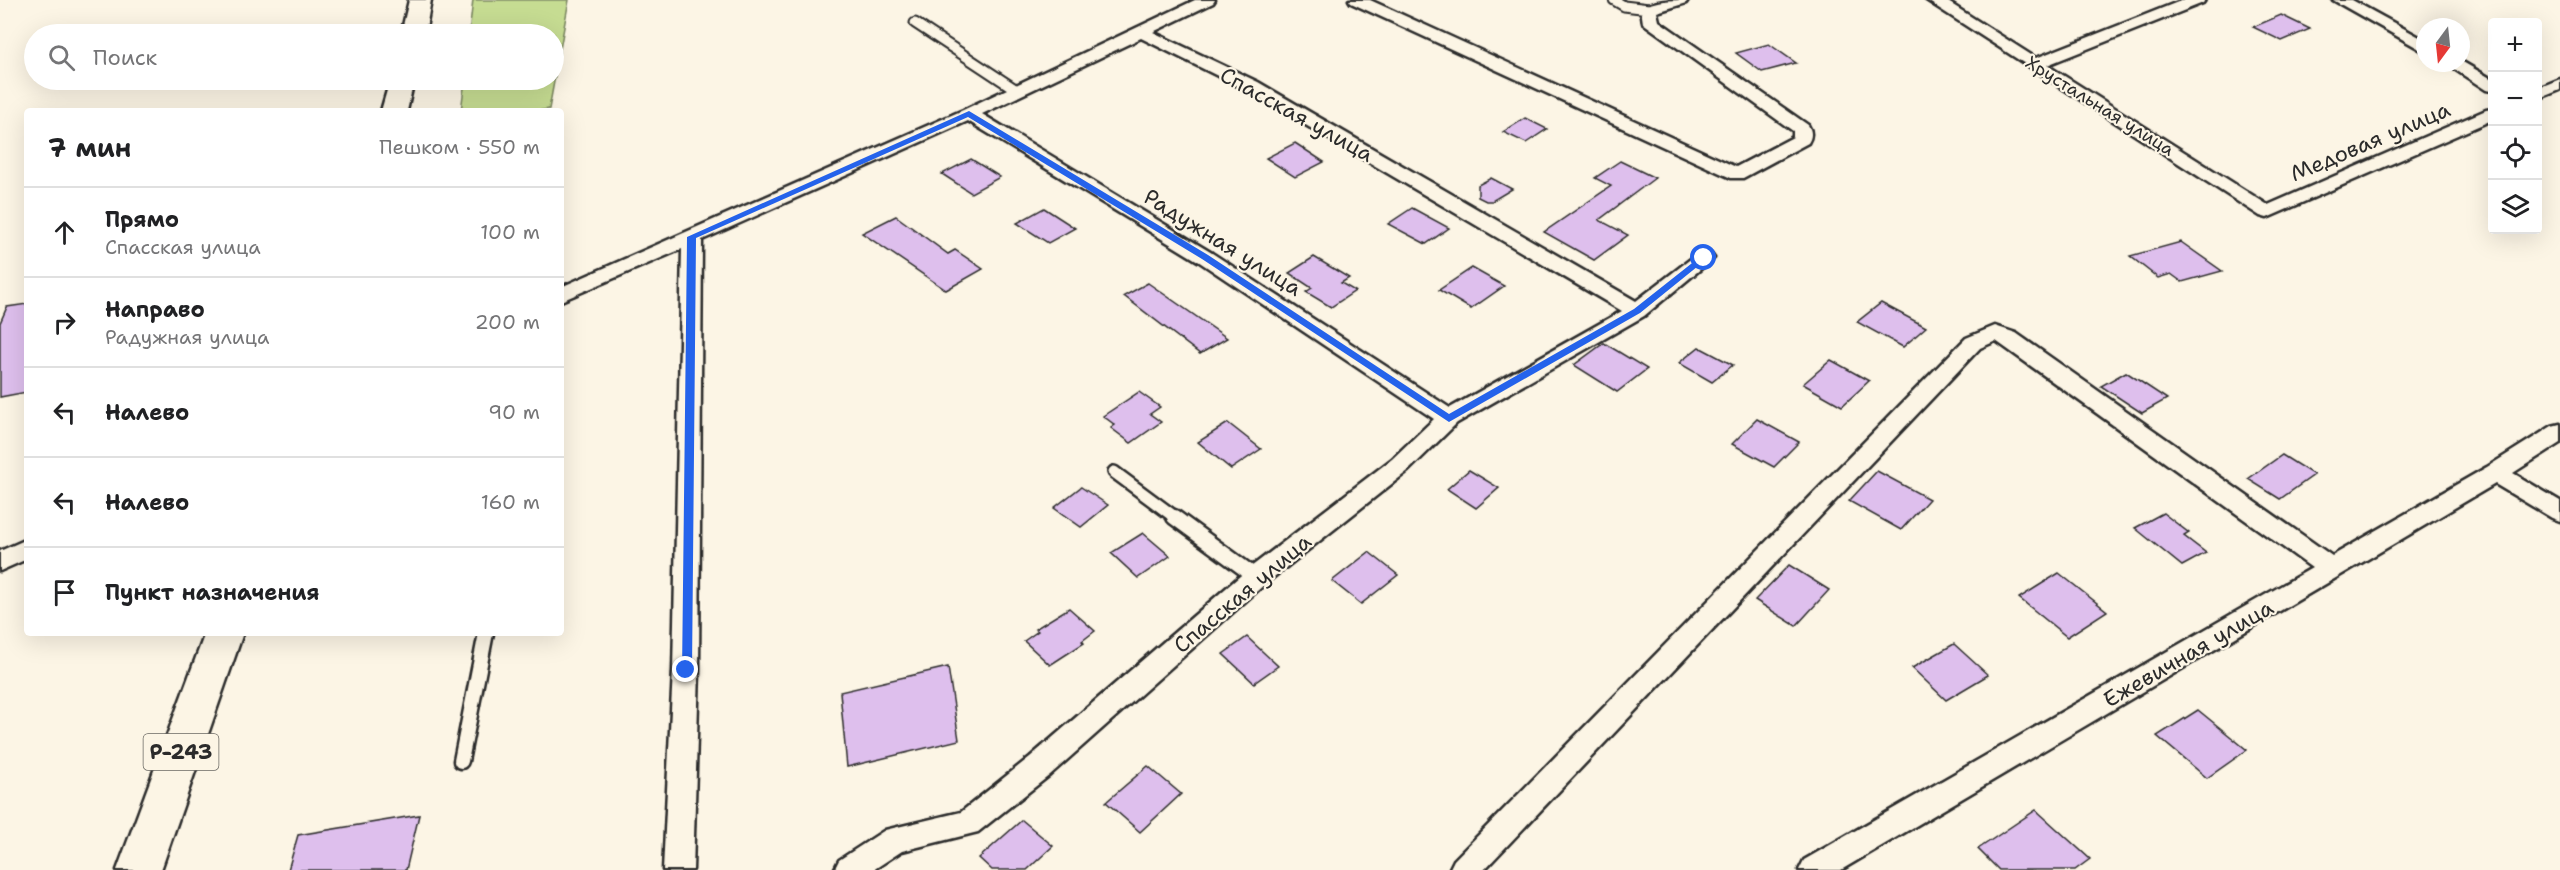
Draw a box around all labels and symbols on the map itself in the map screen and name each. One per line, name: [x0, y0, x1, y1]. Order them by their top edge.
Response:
north arrow: [2416, 18, 2470, 72]
street label: Хрустальная улица: [2021, 50, 2179, 162]
street label: Спасская улица: [1215, 60, 1379, 169]
street label: Медовая улица: [2286, 95, 2455, 188]
street label: Радужная улица: [1138, 182, 1307, 303]
route start: [1690, 244, 1716, 270]
street label: Спасская улица: [1167, 527, 1318, 660]
street label: Ежевичная улица: [2098, 593, 2279, 714]
route end: [672, 656, 698, 682]
road number: Р-243: [144, 734, 219, 770]

